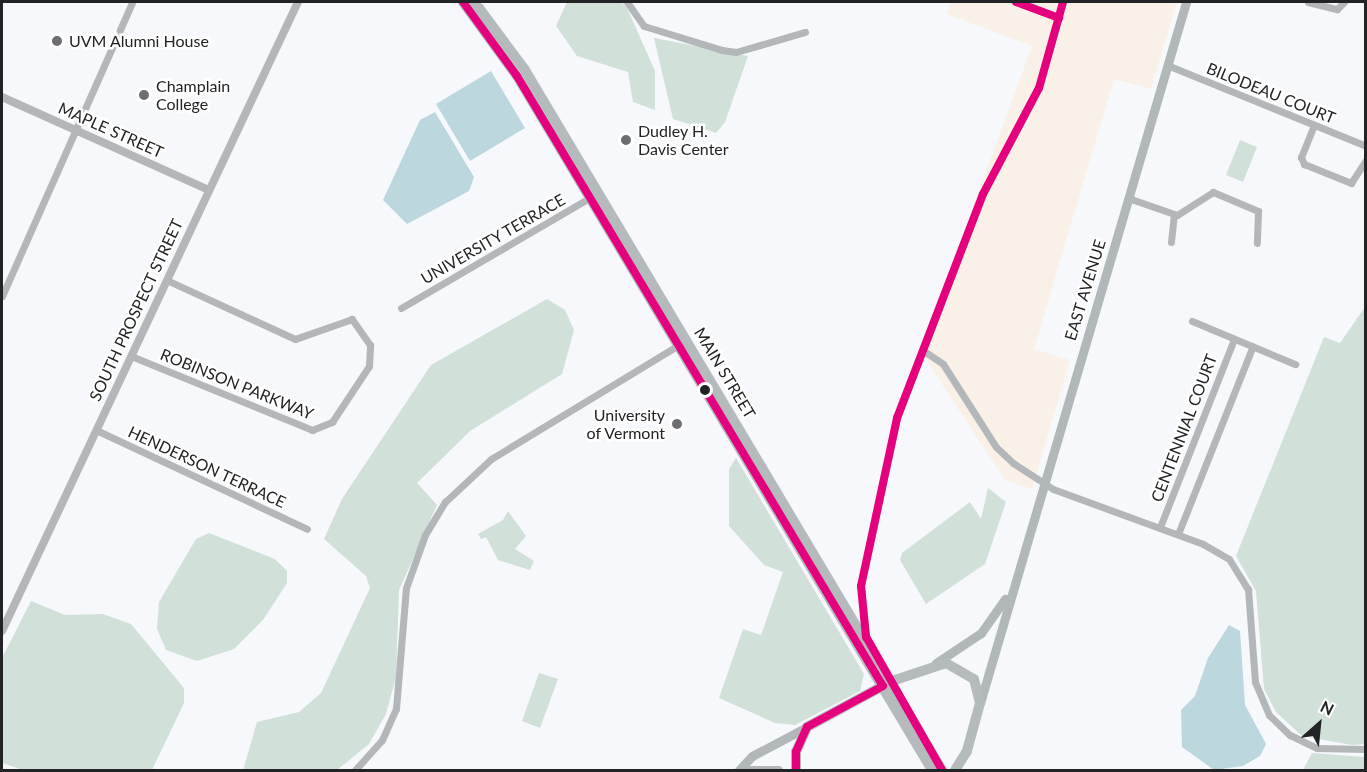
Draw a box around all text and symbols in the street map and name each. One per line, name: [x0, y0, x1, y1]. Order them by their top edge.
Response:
place label: UVM Alumni House: [69, 31, 209, 51]
marker: UVM Alumni House: [50, 34, 64, 48]
street label: BILODEAU COURT: [1204, 58, 1338, 128]
place label: Champlain College: [156, 76, 230, 114]
marker: Champlain College: [137, 88, 151, 102]
street label: MAPLE STREET: [56, 98, 166, 162]
place label: Dudley H. Davis Center: [638, 121, 729, 159]
marker: Dudley H. Davis Center: [619, 133, 633, 147]
street label: UNIVERSITY TERRACE: [417, 190, 569, 288]
street label: SOUTH PROSPECT STREET: [85, 216, 187, 404]
street label: EAST AVENUE: [1060, 237, 1110, 343]
street label: MAIN STREET: [690, 324, 760, 422]
street label: ROBINSON PARKWAY: [158, 344, 316, 424]
street label: CENTENNIAL COURT: [1147, 351, 1221, 505]
unlabelled marker: [699, 384, 711, 396]
place label: University of Vermont: [586, 405, 665, 443]
marker: University of Vermont: [670, 417, 684, 431]
street label: HENDERSON TERRACE: [125, 422, 289, 512]
north arrow: [1289, 694, 1349, 754]
text: N: [1318, 696, 1337, 719]

